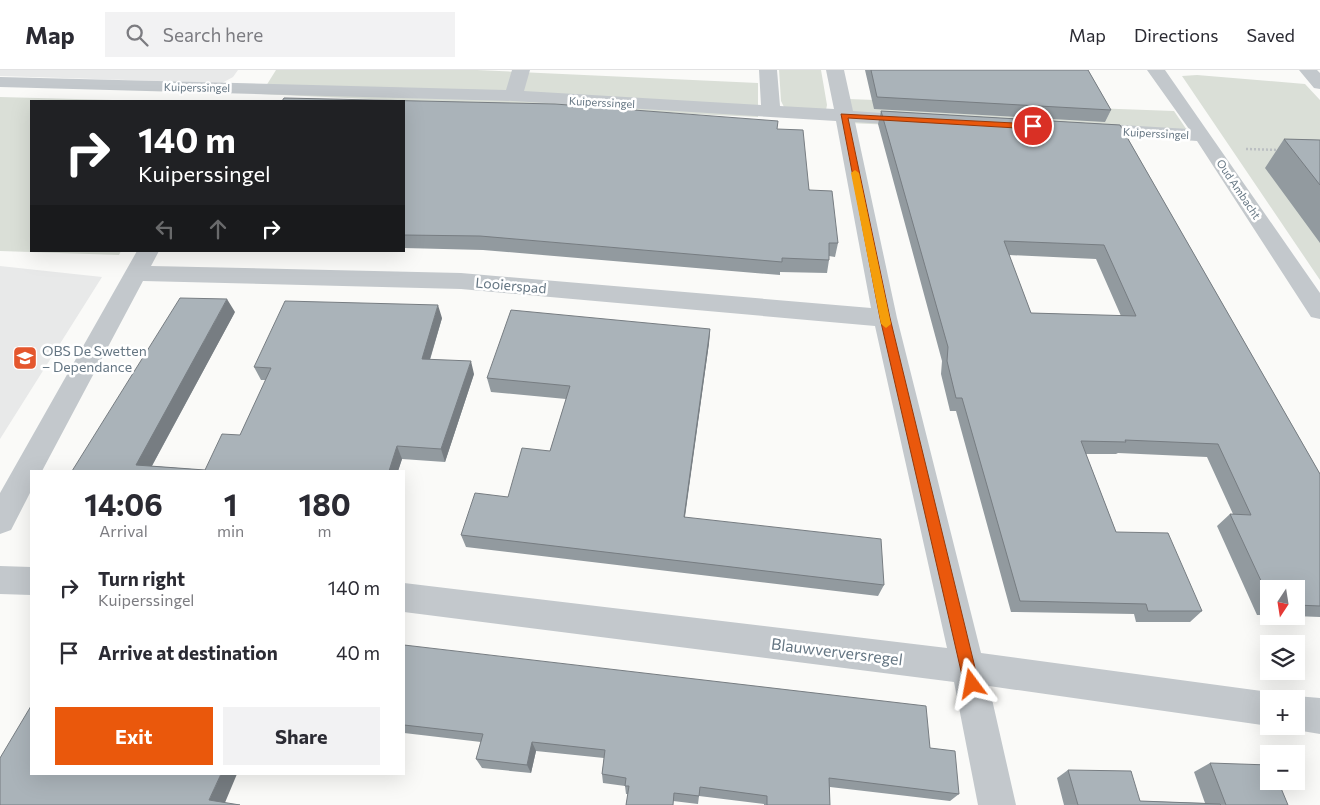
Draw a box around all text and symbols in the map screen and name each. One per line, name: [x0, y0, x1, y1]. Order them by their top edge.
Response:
search box: [105, 12, 455, 57]
text: Map: [25, 20, 75, 49]
icon: search: [123, 21, 151, 49]
text: Search here: [163, 23, 263, 46]
text: Map: [1069, 24, 1106, 46]
text: Directions: [1134, 24, 1218, 46]
text: Saved: [1246, 24, 1295, 46]
street label: Kuiperssingel: [164, 80, 230, 94]
street label: Kuiperssingel: [569, 94, 635, 110]
pin: [1012, 105, 1054, 147]
icon: arrive: [1019, 112, 1047, 140]
text: 140 m: [138, 117, 236, 160]
icon: right: [55, 120, 120, 185]
street label: Kuiperssingel: [1123, 125, 1189, 141]
street label: Oud Ambacht: [1214, 157, 1264, 222]
text: Kuiperssingel: [138, 160, 271, 187]
icon: left: [151, 215, 179, 243]
icon: ahead: [204, 215, 232, 243]
icon: right: [257, 215, 285, 243]
street label: Looierspad: [475, 273, 547, 297]
place label: OBS De Swetten – Dependance: [42, 342, 147, 375]
school or university icon: OBS De Swetten – Dependance: [12, 345, 38, 371]
text: 14:06: [84, 485, 163, 522]
text: 1: [224, 485, 237, 522]
text: 180: [299, 485, 351, 522]
text: Arrival: [99, 521, 148, 540]
text: min: [217, 521, 244, 540]
text: m: [318, 521, 332, 540]
text: Turn right: [98, 567, 185, 590]
icon: right: [55, 574, 83, 602]
text: 140 m: [328, 576, 380, 599]
north arrow: [1260, 580, 1305, 625]
map controls: [1260, 580, 1305, 790]
text: Kuiperssingel: [98, 590, 194, 609]
street label: Blauwverversregel: [770, 633, 904, 669]
button: layers: [1260, 635, 1305, 680]
icon: arrive: [55, 639, 83, 667]
text: Arrive at destination: [98, 641, 278, 664]
text: 40 m: [336, 641, 380, 664]
position arrow: [945, 657, 997, 709]
button: +: [1260, 690, 1305, 735]
button: Exit: [55, 707, 213, 765]
button: Share: [223, 707, 380, 765]
button: −: [1260, 745, 1305, 790]

